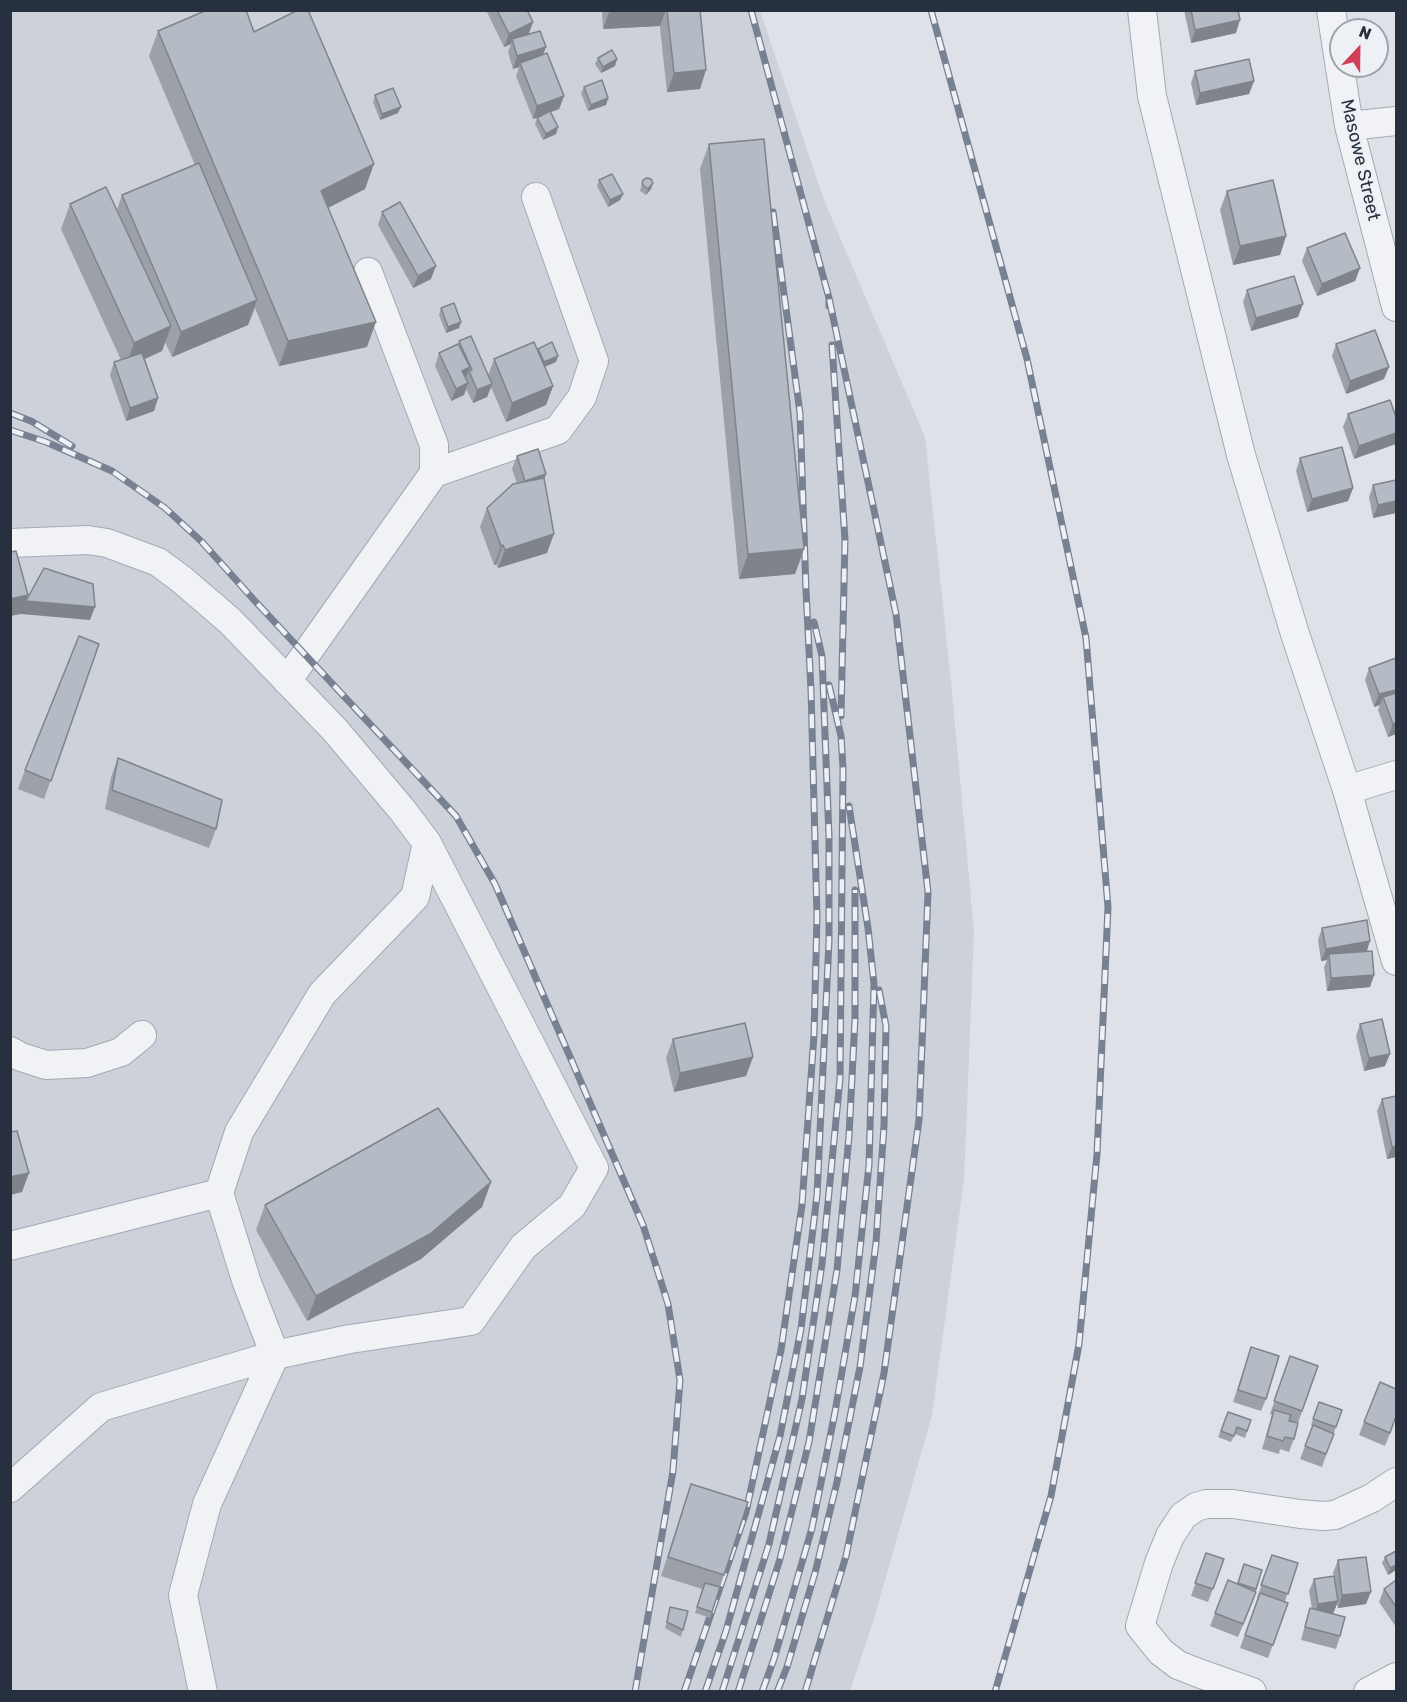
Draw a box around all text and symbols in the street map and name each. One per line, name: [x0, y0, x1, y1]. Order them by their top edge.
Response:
north arrow: [1329, 18, 1389, 78]
text: N: [1356, 22, 1374, 44]
street label: Masowe Street: [1336, 97, 1384, 223]

